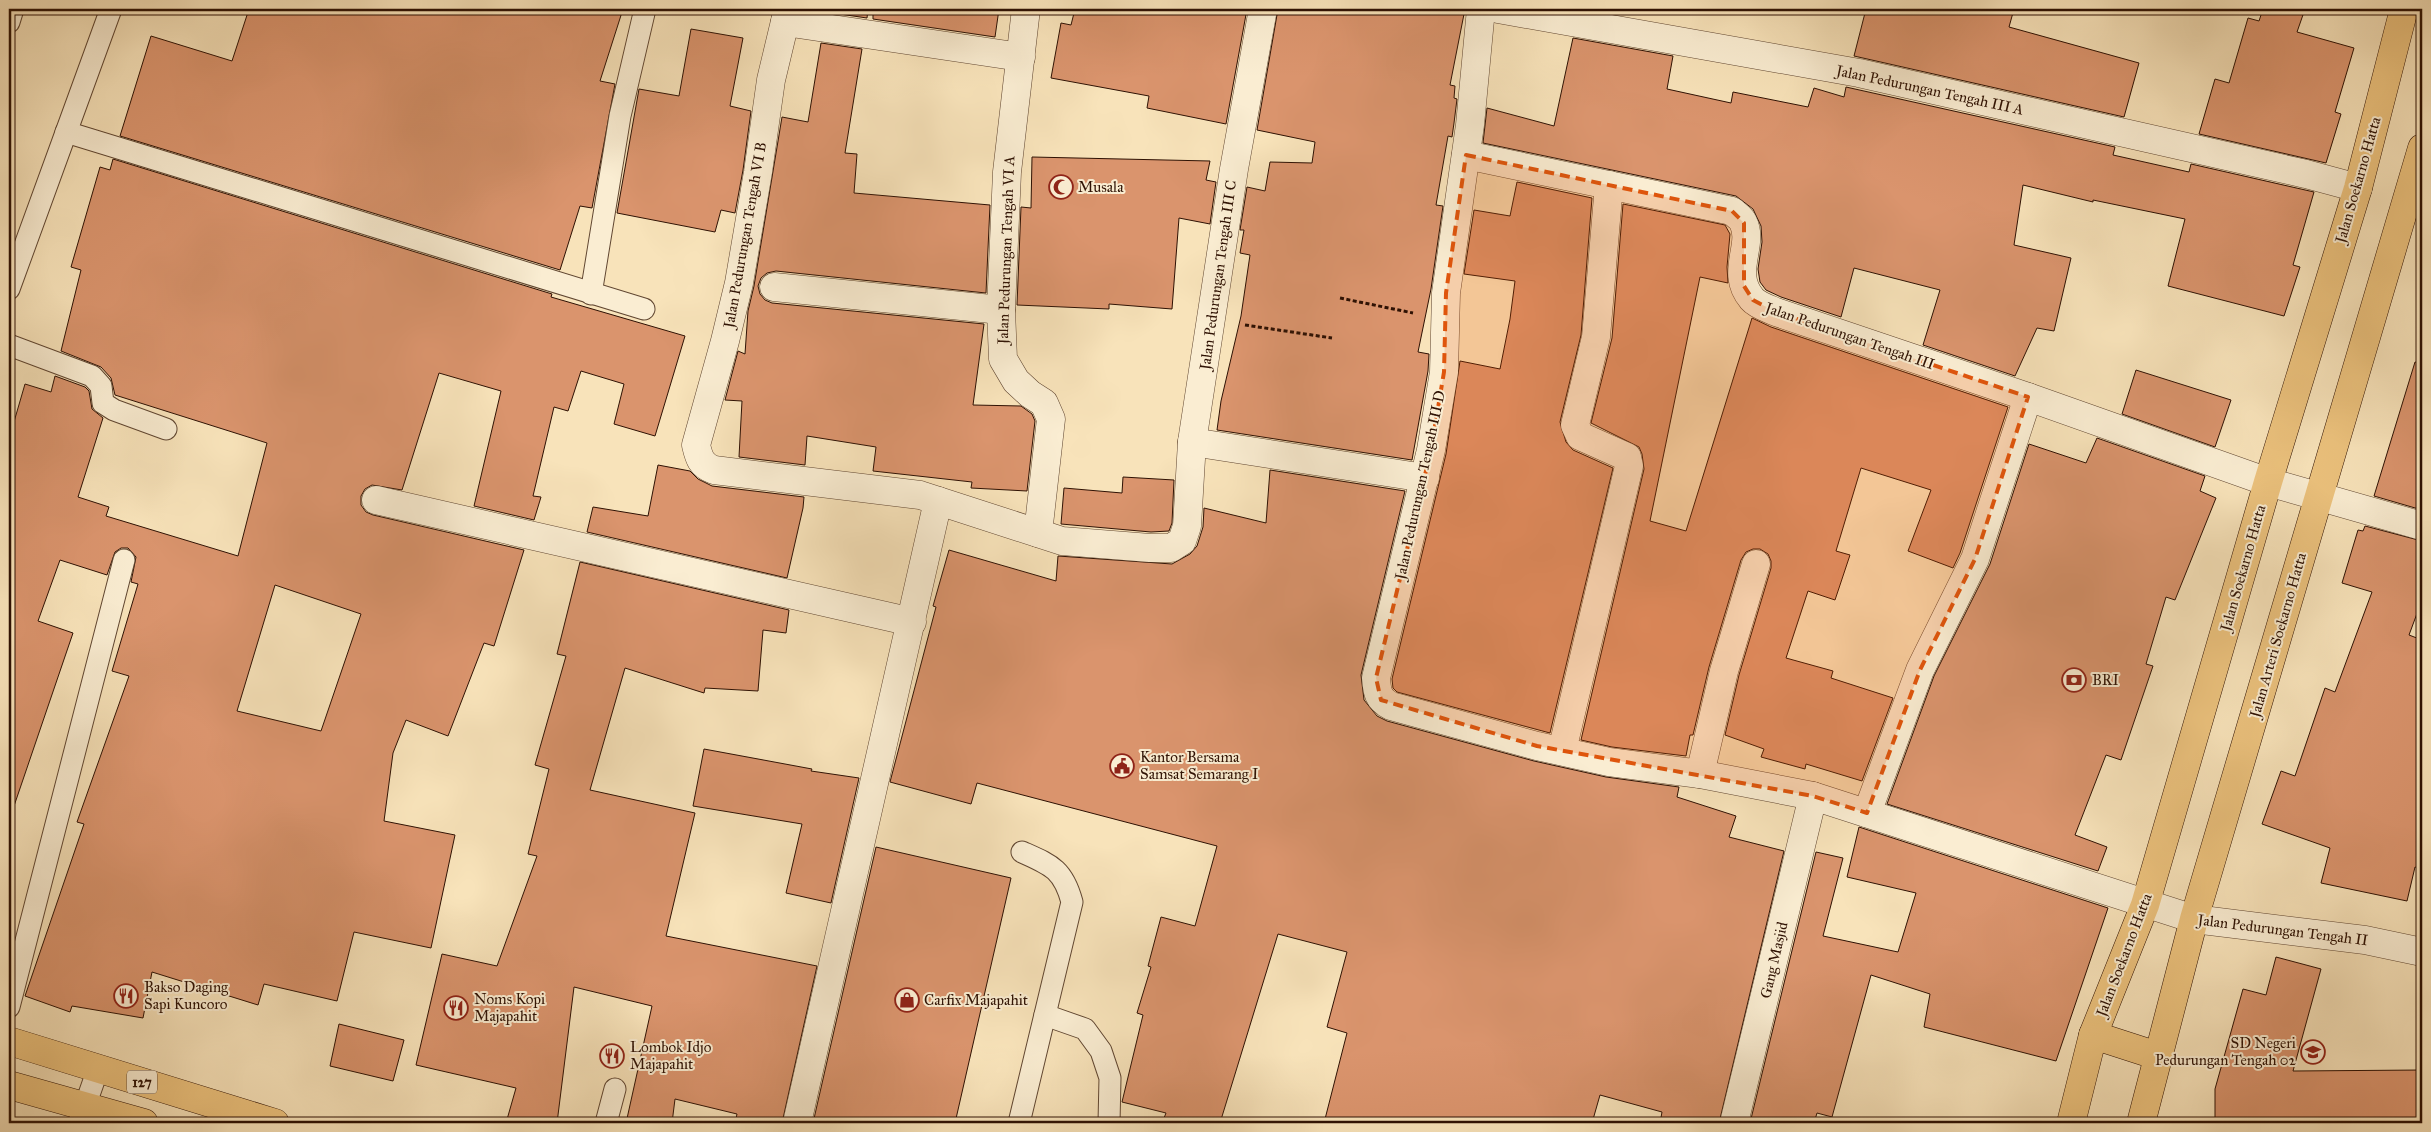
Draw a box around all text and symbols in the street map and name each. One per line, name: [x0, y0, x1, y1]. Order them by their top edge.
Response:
street label: Jalan Pedurungan Tengah III A: [1832, 61, 2025, 120]
street label: Jalan Soekarno Hatta: [2331, 114, 2386, 247]
street label: Jalan Pedurungan Tengah VI B: [719, 141, 771, 332]
street label: Jalan Pedurungan Tengah VI A: [994, 155, 1019, 347]
mosque icon: Musala: [1048, 174, 1074, 200]
place label: Musala: [1078, 178, 1124, 196]
street label: Jalan Pedurungan Tengah III C: [1195, 179, 1241, 373]
street label: Jalan Pedurungan Tengah III: [1761, 298, 1937, 374]
street label: Jalan Pedurungan Tengah III D: [1391, 389, 1450, 583]
street label: Jalan Soekarno Hatta: [2216, 502, 2271, 635]
street label: Jalan Arteri Soekarno Hatta: [2245, 550, 2311, 722]
bank icon: BRI: [2061, 667, 2087, 693]
place label: BRI: [2092, 671, 2119, 689]
place label: Kantor Bersama Samsat Semarang I: [1140, 748, 1258, 783]
public building icon: Kantor Bersama Samsat Semarang I: [1109, 753, 1135, 779]
street label: Jalan Soekarno Hatta: [2091, 890, 2157, 1021]
street label: Jalan Pedurungan Tengah II: [2195, 910, 2369, 950]
street label: Gang Masjid: [1756, 919, 1792, 1000]
place label: Bakso Daging Sapi Kuncoro: [144, 978, 229, 1013]
restaurant icon: Bakso Daging Sapi Kuncoro: [113, 983, 139, 1009]
shop icon: Carfix Majapahit: [894, 987, 920, 1013]
place label: Noms Kopi Majapahit: [474, 990, 545, 1025]
place label: Carfix Majapahit: [924, 991, 1029, 1009]
restaurant icon: Noms Kopi Majapahit: [443, 995, 469, 1021]
place label: SD Negeri Pedurungan Tengah 02: [2155, 1034, 2297, 1069]
place label: Lombok Idjo Majapahit: [630, 1038, 712, 1073]
school or university icon: SD Negeri Pedurungan Tengah 02: [2300, 1039, 2326, 1065]
restaurant icon: Lombok Idjo Majapahit: [599, 1043, 625, 1069]
road number: 127: [127, 1070, 157, 1094]

